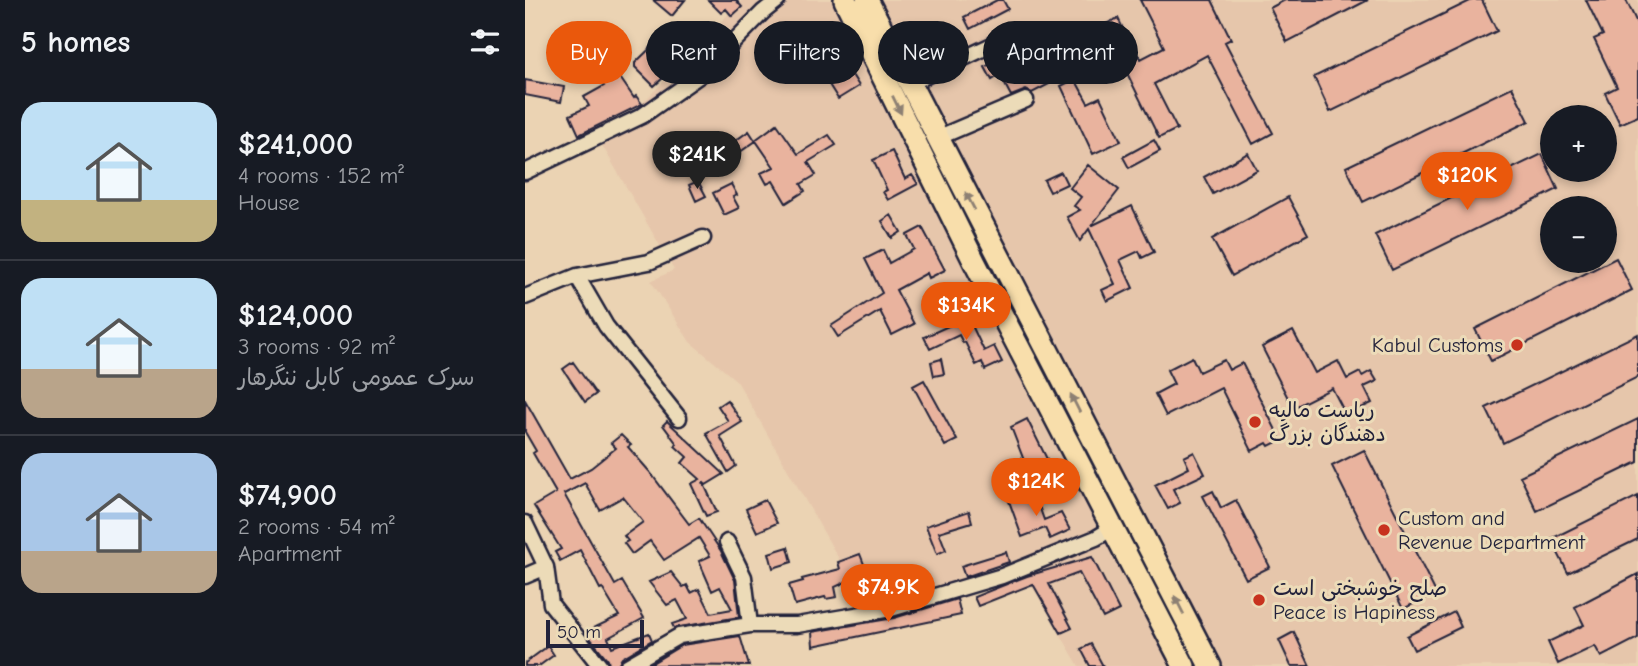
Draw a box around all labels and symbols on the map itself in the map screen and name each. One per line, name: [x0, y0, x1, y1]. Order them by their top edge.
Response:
one-way arrow: [892, 95, 903, 115]
pin: $241K: [648, 132, 746, 191]
pin: $120K: [1418, 152, 1516, 212]
one-way arrow: [964, 191, 976, 211]
pin: $134K: [917, 282, 1015, 342]
place label: Kabul Customs: [1372, 333, 1503, 357]
marker: Kabul Customs: [1509, 337, 1525, 353]
one-way arrow: [1069, 393, 1080, 413]
place label: ریاست مالیه دهندگان بزرگ: [1269, 398, 1386, 447]
marker: ریاست مالیه دهندگان بزرگ: [1247, 414, 1263, 430]
pin: $124K: [987, 458, 1085, 518]
place label: Custom and Revenue Department: [1398, 506, 1586, 554]
marker: Custom and Revenue Department: [1376, 522, 1392, 538]
pin: $74.9K: [831, 564, 945, 624]
place label: صلح خوشبختی است Peace is Hapiness: [1273, 576, 1447, 624]
marker: صلح خوشبختی است Peace is Hapiness: [1251, 592, 1267, 608]
one-way arrow: [1173, 595, 1185, 615]
scale bar: [546, 617, 644, 649]

